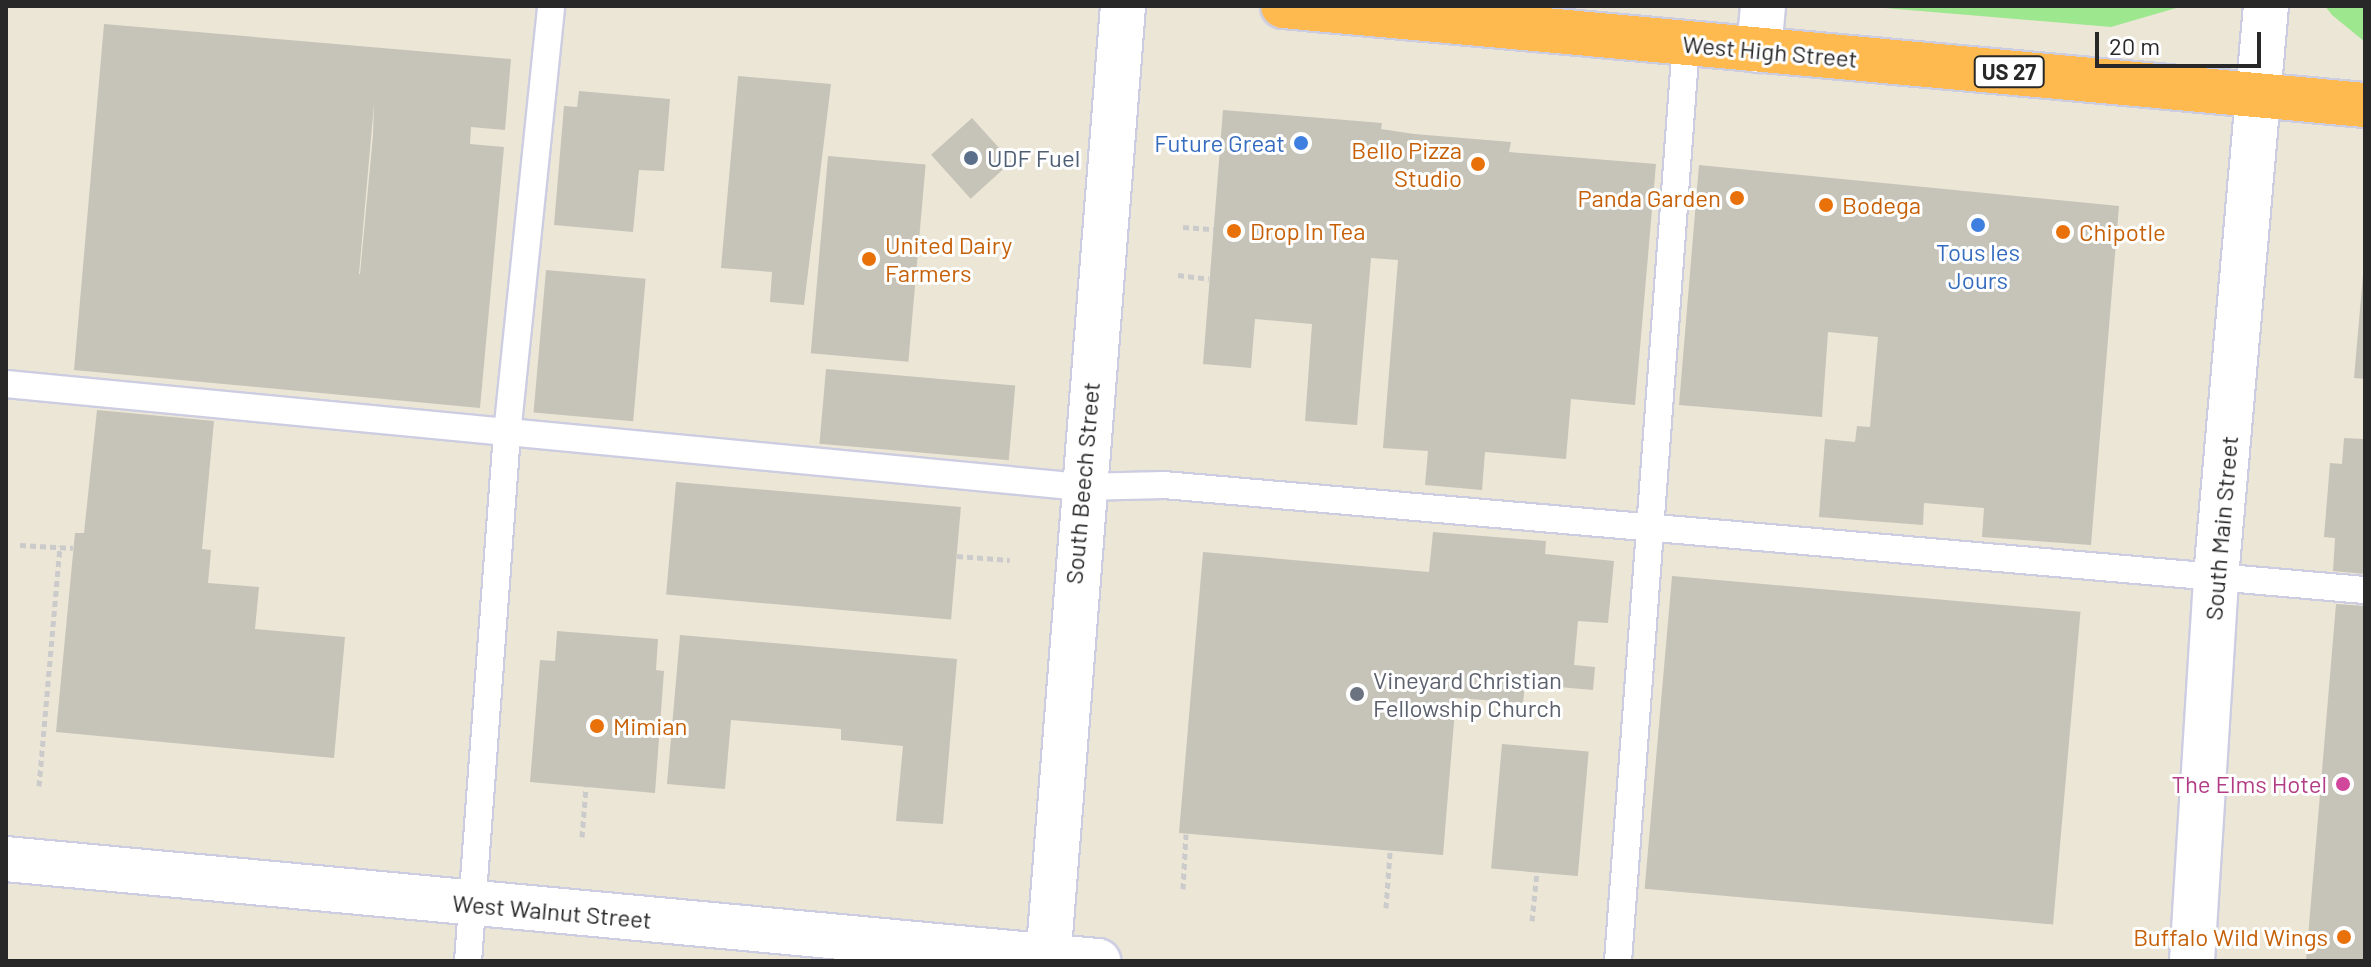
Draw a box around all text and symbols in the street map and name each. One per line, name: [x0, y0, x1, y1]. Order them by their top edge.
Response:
scale bar: [2099, 16, 2265, 66]
street label: West High Street: [1681, 29, 1859, 73]
text: 20 m: [2109, 31, 2160, 60]
road number: US 27: [1973, 54, 2045, 90]
place label: Future Great: [1154, 129, 1285, 157]
marker: Future Great: [1292, 134, 1310, 152]
place label: Bello Pizza Studio: [1351, 136, 1462, 192]
place label: UDF Fuel: [987, 144, 1080, 172]
marker: UDF Fuel: [962, 149, 980, 167]
marker: Bello Pizza Studio: [1469, 155, 1487, 173]
place label: Panda Garden: [1577, 184, 1721, 212]
marker: Panda Garden: [1728, 189, 1746, 207]
place label: Bodega: [1842, 191, 1921, 219]
marker: Bodega: [1817, 196, 1835, 214]
marker: Tous les Jours: [1969, 216, 1987, 234]
place label: Drop In Tea: [1250, 217, 1365, 245]
place label: Chipotle: [2079, 218, 2166, 246]
marker: Drop In Tea: [1225, 222, 1243, 240]
marker: Chipotle: [2054, 223, 2072, 241]
place label: United Dairy Farmers: [885, 231, 1012, 287]
place label: Tous les Jours: [1936, 238, 2020, 294]
marker: United Dairy Farmers: [860, 250, 878, 268]
street label: South Beech Street: [1059, 381, 1105, 585]
street label: South Main Street: [2199, 434, 2243, 622]
place label: Vineyard Christian Fellowship Church: [1373, 666, 1562, 722]
marker: Vineyard Christian Fellowship Church: [1348, 685, 1366, 703]
place label: Mimian: [613, 712, 687, 740]
marker: Mimian: [588, 717, 606, 735]
place label: The Elms Hotel: [2171, 770, 2327, 798]
marker: The Elms Hotel: [2334, 775, 2352, 793]
street label: West Walnut Street: [451, 888, 653, 934]
place label: Buffalo Wild Wings: [2133, 923, 2328, 951]
marker: Buffalo Wild Wings: [2335, 928, 2353, 946]

